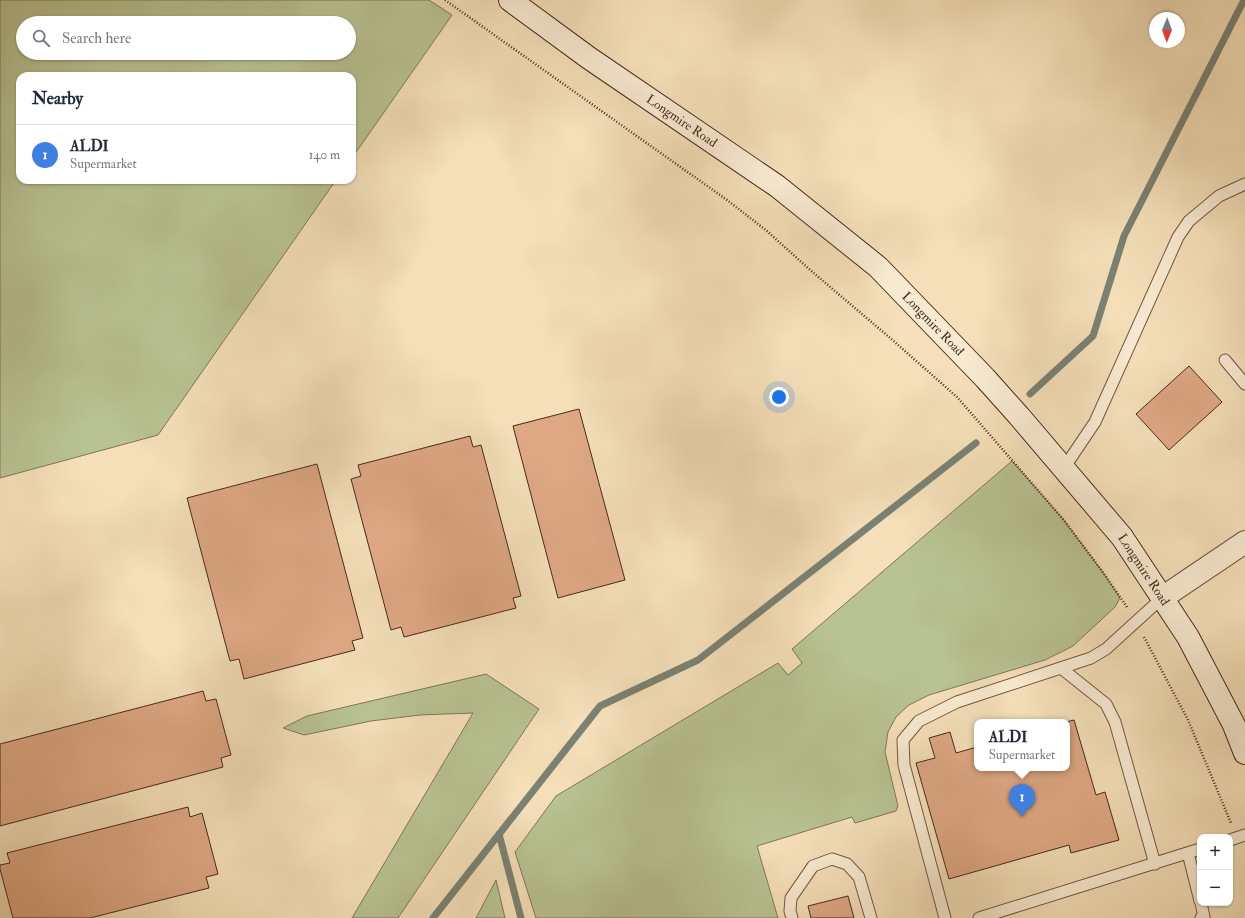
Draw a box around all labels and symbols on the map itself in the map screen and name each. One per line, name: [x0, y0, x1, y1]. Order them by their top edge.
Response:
north arrow: [1149, 12, 1185, 48]
street label: Longmire Road: [643, 91, 721, 151]
street label: Longmire Road: [898, 289, 968, 360]
your location: [769, 387, 789, 407]
street label: Longmire Road: [1114, 531, 1173, 609]
pin: 1: [1009, 784, 1035, 817]

